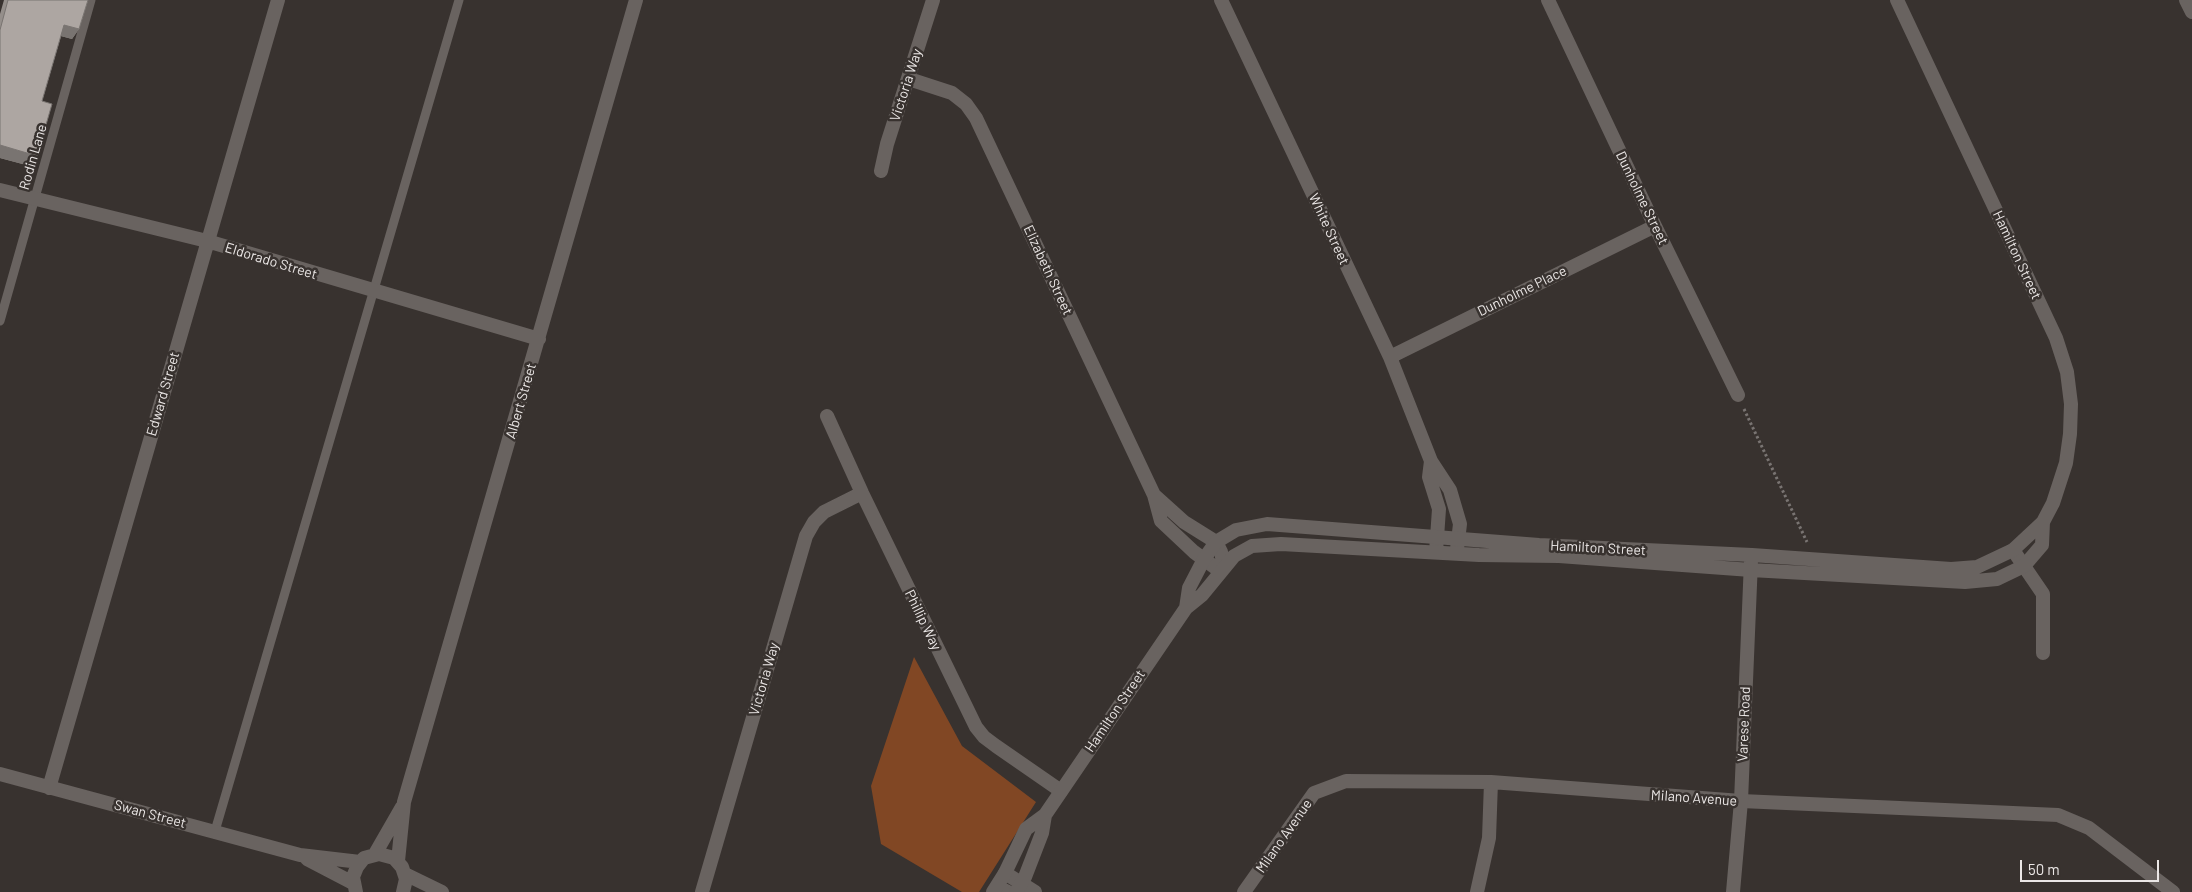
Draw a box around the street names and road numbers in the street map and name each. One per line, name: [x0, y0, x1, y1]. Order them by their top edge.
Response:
street label: Victoria Way: [886, 47, 926, 123]
street label: Rodin Lane: [16, 122, 50, 192]
street label: Dunholme Street: [1612, 149, 1672, 247]
street label: White Street: [1305, 191, 1353, 267]
street label: Hamilton Street: [1989, 208, 2045, 302]
street label: Elizabeth Street: [1020, 222, 1076, 318]
street label: Eldorado Street: [223, 239, 319, 283]
street label: Dunholme Place: [1475, 262, 1569, 320]
street label: Edward Street: [143, 350, 183, 438]
street label: Albert Street: [502, 361, 540, 441]
street label: Hamilton Street: [1550, 537, 1646, 559]
street label: Phillip Way: [901, 587, 945, 653]
street label: Victoria Way: [746, 640, 782, 718]
street label: Hamilton Street: [1081, 667, 1149, 755]
street label: Varese Road: [1734, 686, 1754, 762]
street label: Milano Avenue: [1650, 787, 1738, 809]
street label: Swan Street: [112, 796, 188, 832]
street label: Milano Avenue: [1252, 796, 1316, 876]

